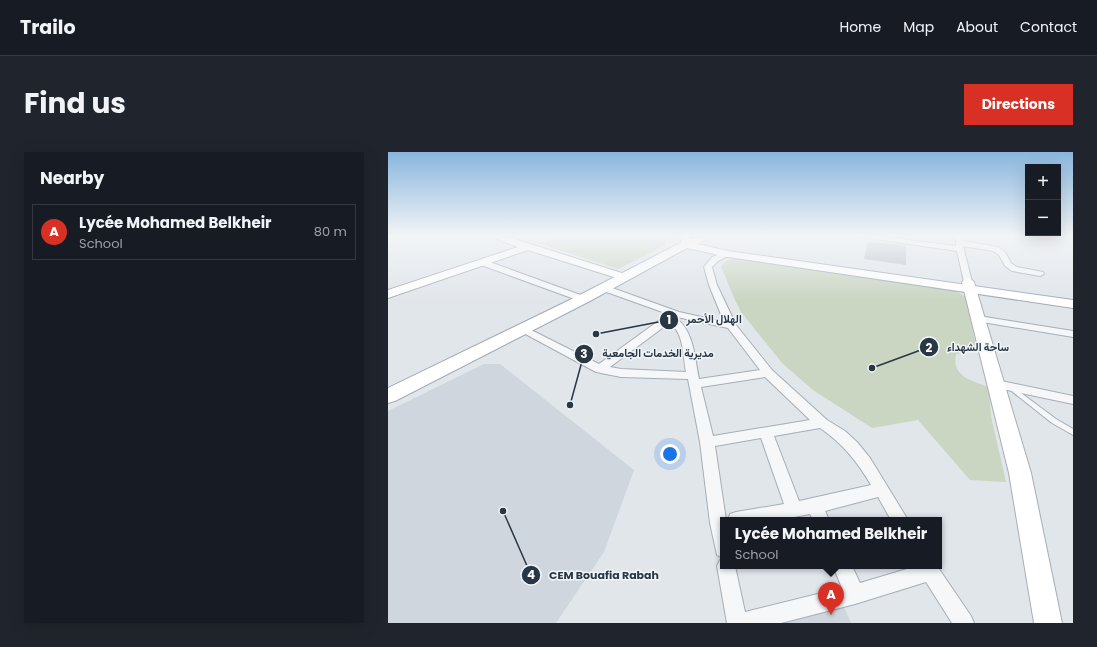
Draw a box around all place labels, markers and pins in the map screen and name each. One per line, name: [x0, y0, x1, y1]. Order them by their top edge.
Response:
callout: الهلال الأحمر: [659, 308, 750, 331]
callout: ساحة الشهداء: [919, 336, 1017, 359]
callout: مديرية الخدمات الجامعية: [574, 342, 722, 365]
callout: CEM Bouafia Rabah: [521, 563, 667, 586]
pin: A: [818, 582, 844, 615]

